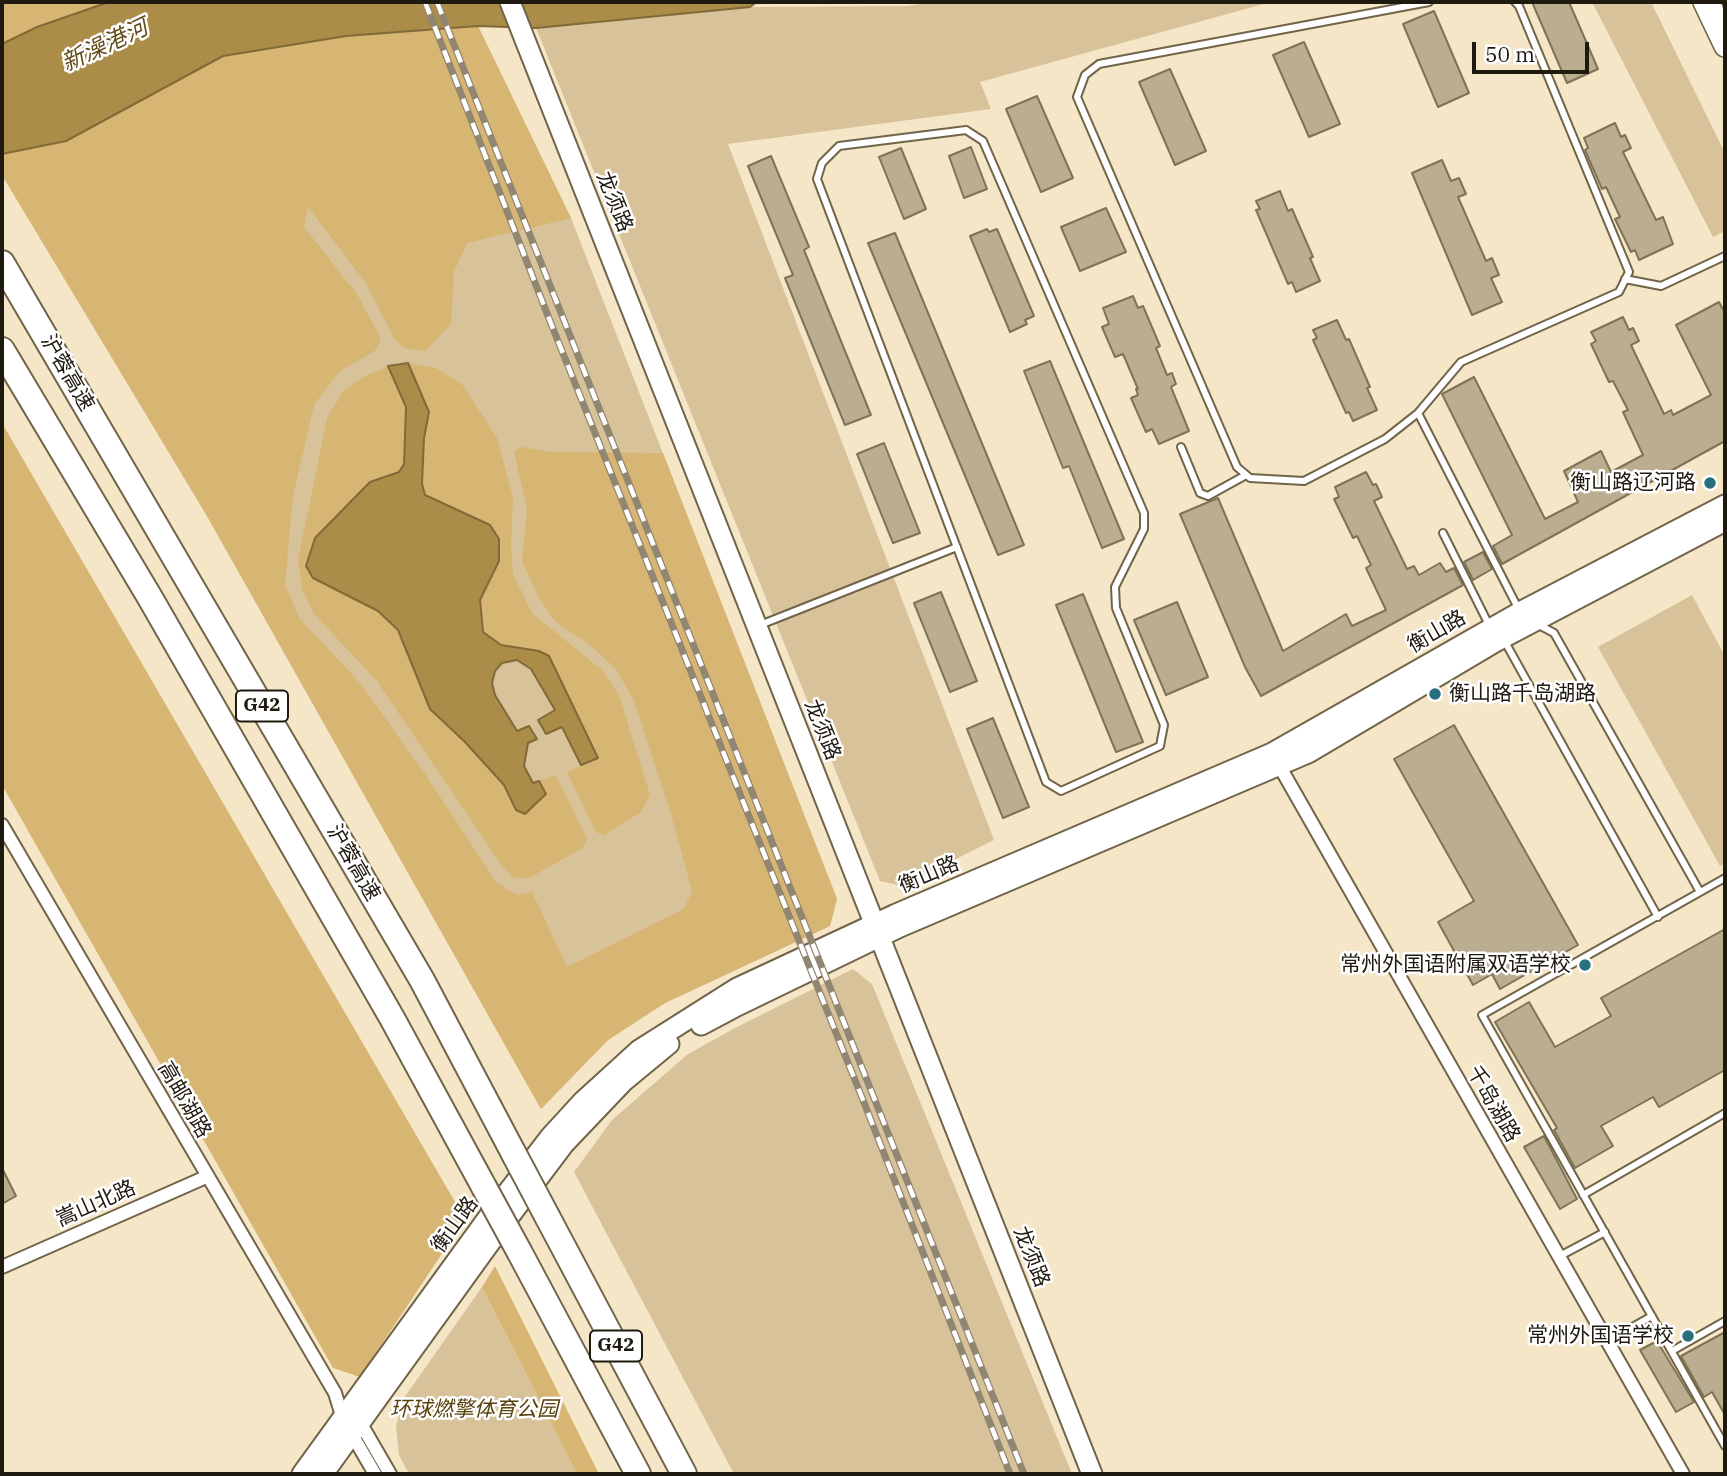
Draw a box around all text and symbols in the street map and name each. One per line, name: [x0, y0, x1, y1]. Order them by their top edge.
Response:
water label: 新澡港河: [57, 14, 153, 78]
scale bar: [1475, 28, 1592, 72]
text: 50 m: [1485, 40, 1535, 68]
street label: 龙须路: [591, 168, 637, 236]
street label: 沪蓉高速: [35, 330, 99, 416]
place label: 衡山路辽河路: [1570, 470, 1696, 496]
marker: 衡山路辽河路: [1702, 475, 1718, 491]
street label: 衡山路: [1403, 605, 1471, 659]
place label: 衡山路千岛湖路: [1449, 681, 1596, 707]
marker: 衡山路千岛湖路: [1427, 686, 1443, 702]
road number: G42: [236, 691, 288, 722]
street label: 龙须路: [799, 696, 845, 764]
street label: 沪蓉高速: [321, 820, 385, 906]
street label: 衡山路: [895, 851, 963, 899]
place label: 常州外国语附属双语学校: [1340, 952, 1571, 978]
marker: 常州外国语附属双语学校: [1577, 957, 1593, 973]
street label: 高邮湖路: [152, 1057, 216, 1143]
street label: 千岛湖路: [1461, 1061, 1525, 1147]
street label: 嵩山北路: [53, 1175, 139, 1233]
street label: 衡山路: [426, 1192, 484, 1258]
street label: 龙须路: [1008, 1223, 1054, 1291]
place label: 常州外国语学校: [1527, 1323, 1674, 1349]
marker: 常州外国语学校: [1680, 1328, 1696, 1344]
road number: G42: [590, 1330, 642, 1362]
park label: 环球燃擎体育公园: [390, 1397, 558, 1423]

